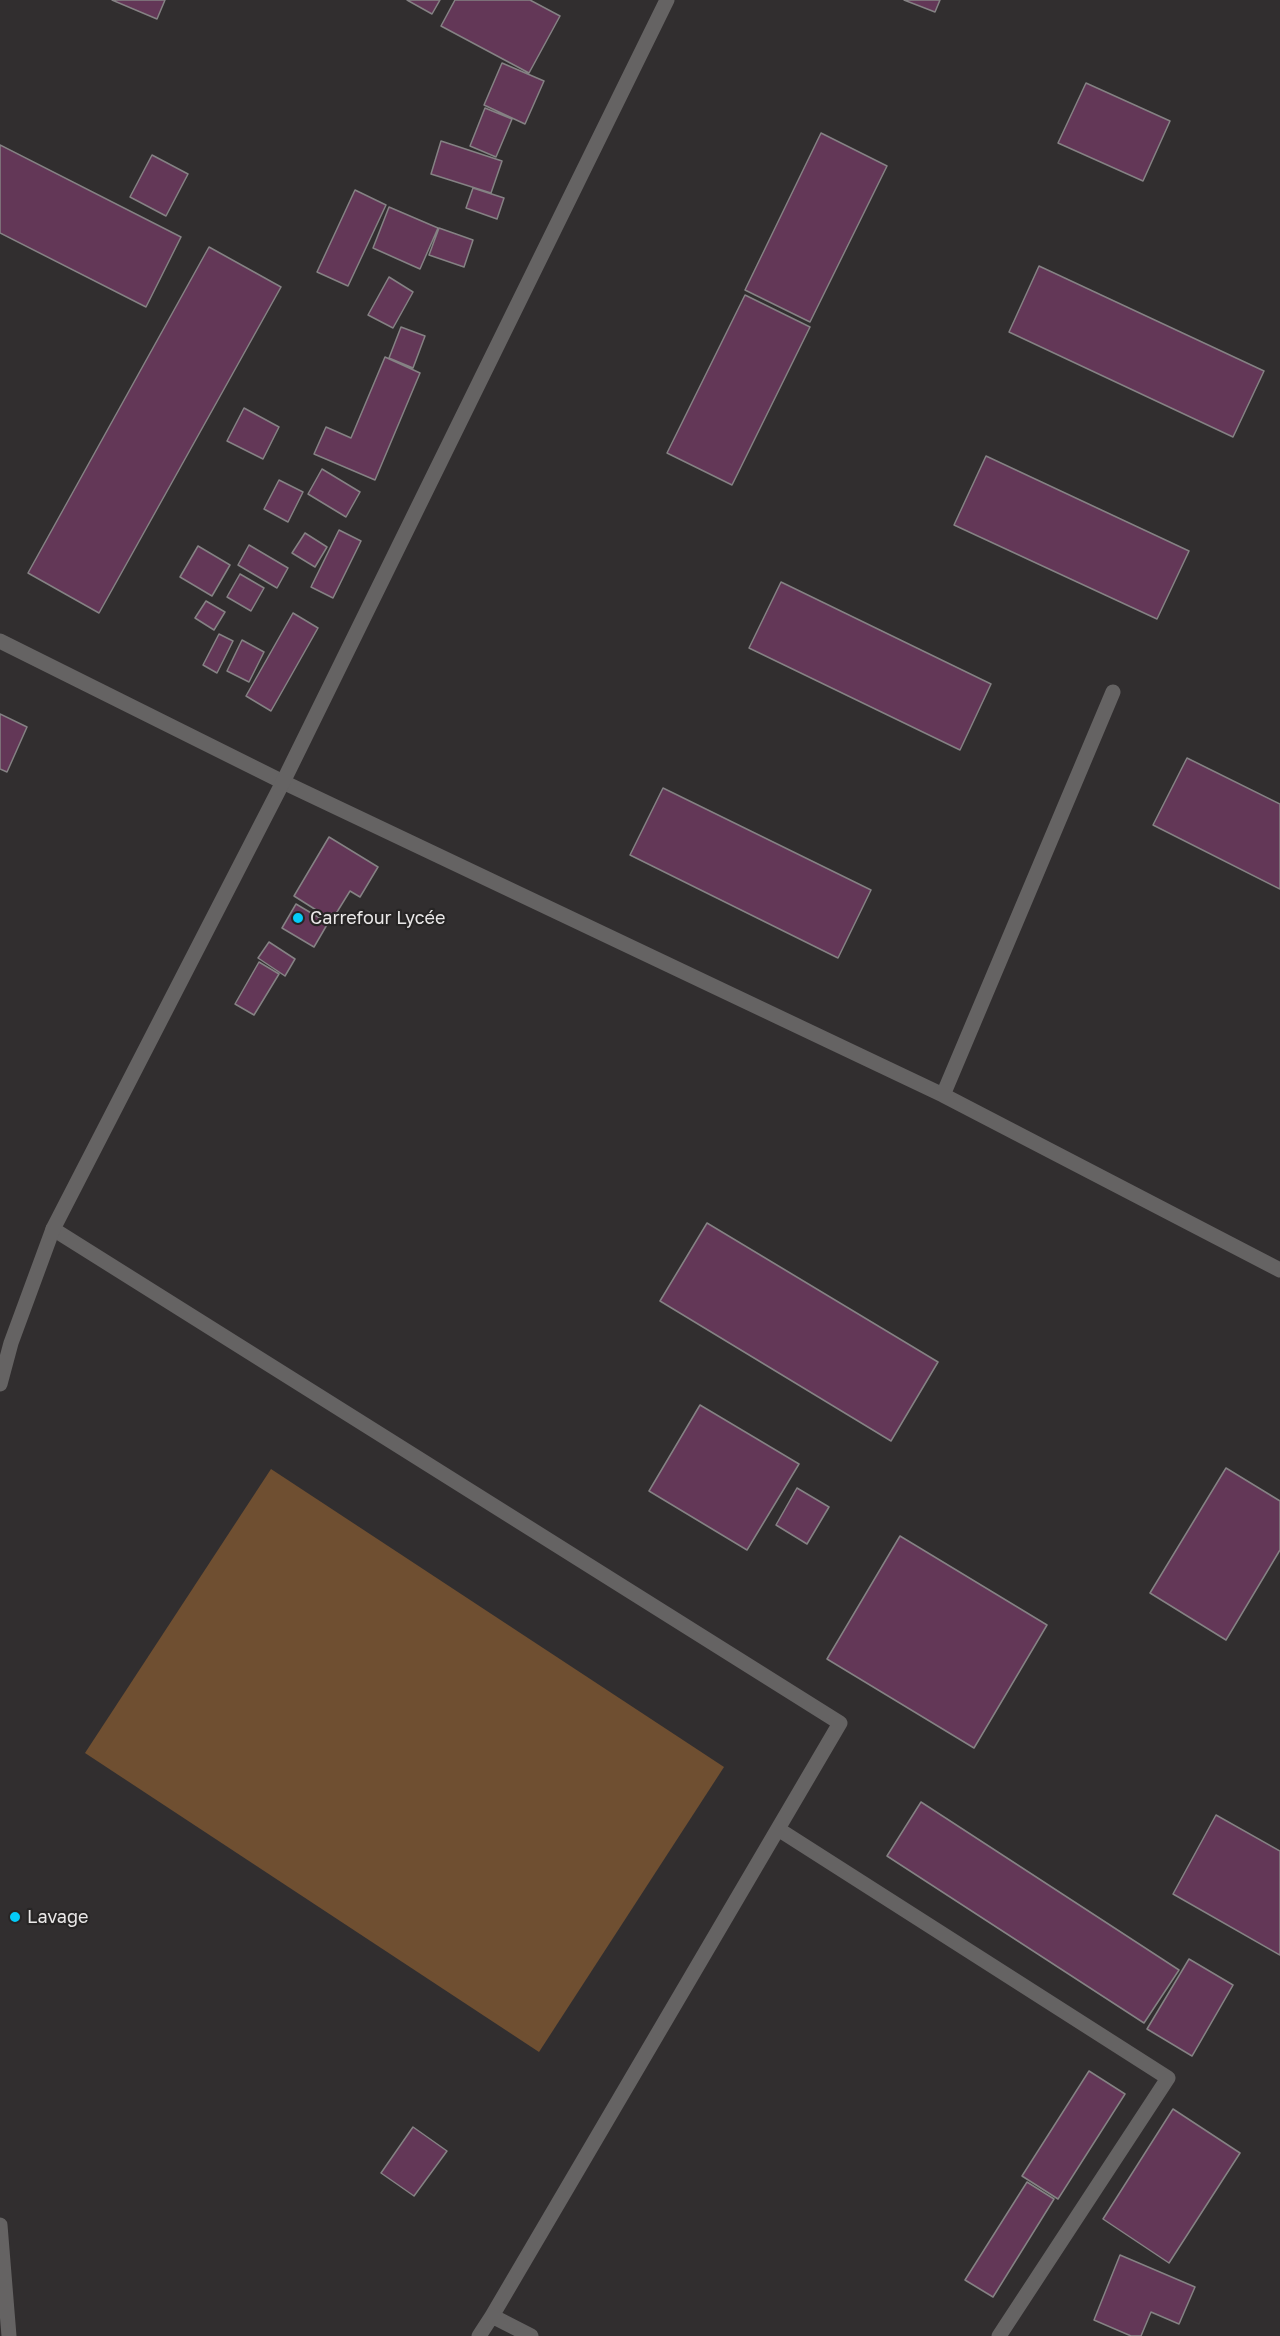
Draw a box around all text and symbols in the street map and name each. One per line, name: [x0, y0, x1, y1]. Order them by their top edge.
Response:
place label: Carrefour Lycée: [310, 907, 445, 929]
marker: Carrefour Lycée: [291, 911, 305, 925]
place label: Lavage: [27, 1906, 88, 1928]
marker: Lavage: [8, 1910, 22, 1924]

